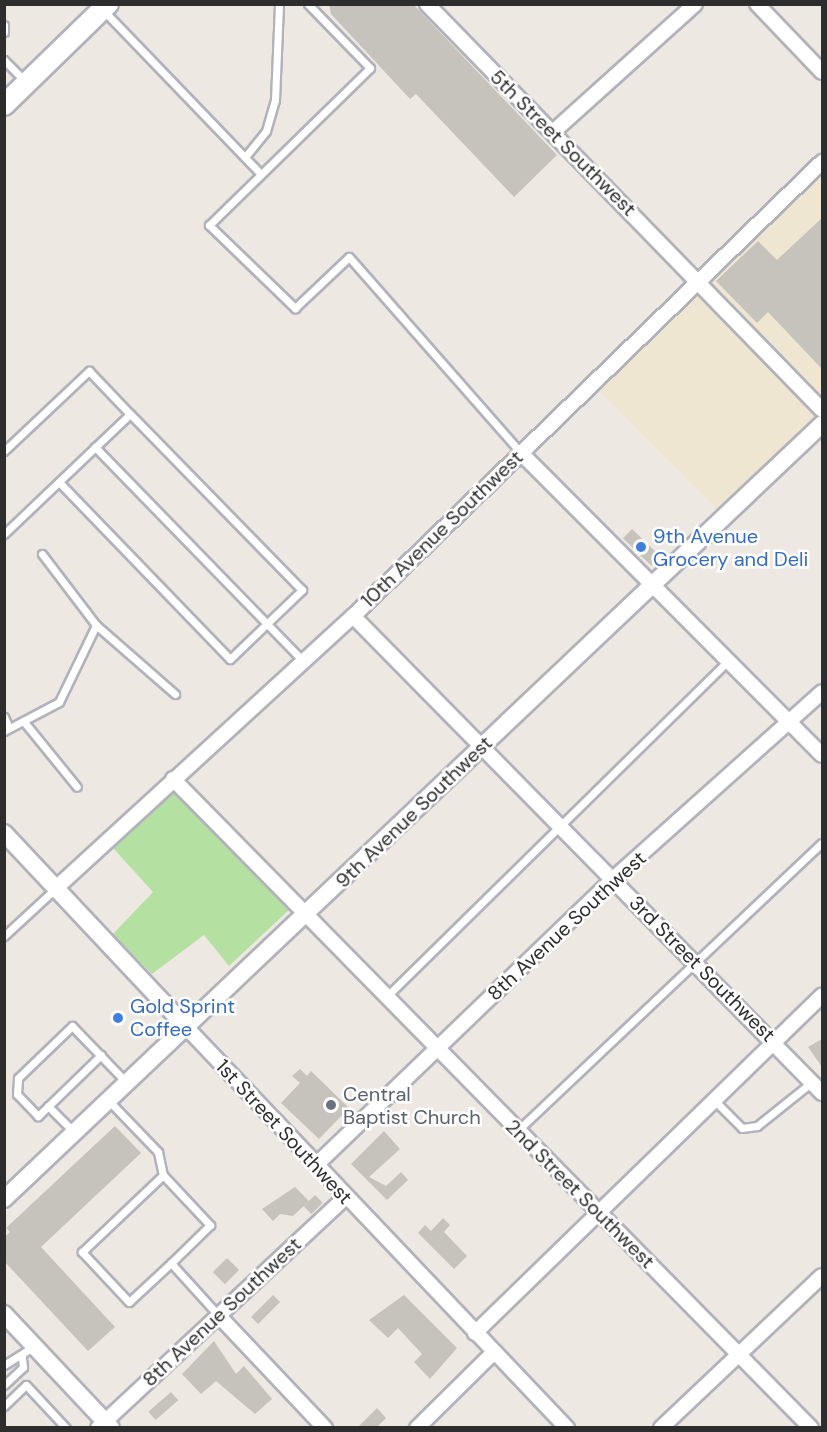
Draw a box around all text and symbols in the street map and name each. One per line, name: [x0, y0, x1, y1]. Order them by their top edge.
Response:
street label: 5th Street Southwest: [485, 65, 641, 221]
street label: 10th Avenue Southwest: [356, 445, 528, 613]
place label: 9th Avenue Grocery and Deli: [653, 524, 808, 571]
marker: 9th Avenue Grocery and Deli: [634, 540, 648, 554]
street label: 9th Avenue Southwest: [331, 731, 497, 893]
street label: 8th Avenue Southwest: [483, 846, 651, 1006]
street label: 3rd Street Southwest: [624, 891, 780, 1047]
place label: Gold Sprint Coffee: [130, 994, 235, 1041]
marker: Gold Sprint Coffee: [111, 1011, 125, 1025]
street label: 1st Street Southwest: [211, 1055, 357, 1209]
place label: Central Baptist Church: [343, 1082, 481, 1129]
marker: Central Baptist Church: [324, 1098, 338, 1112]
street label: 2nd Street Southwest: [501, 1115, 659, 1273]
street label: 8th Avenue Southwest: [138, 1232, 306, 1392]

